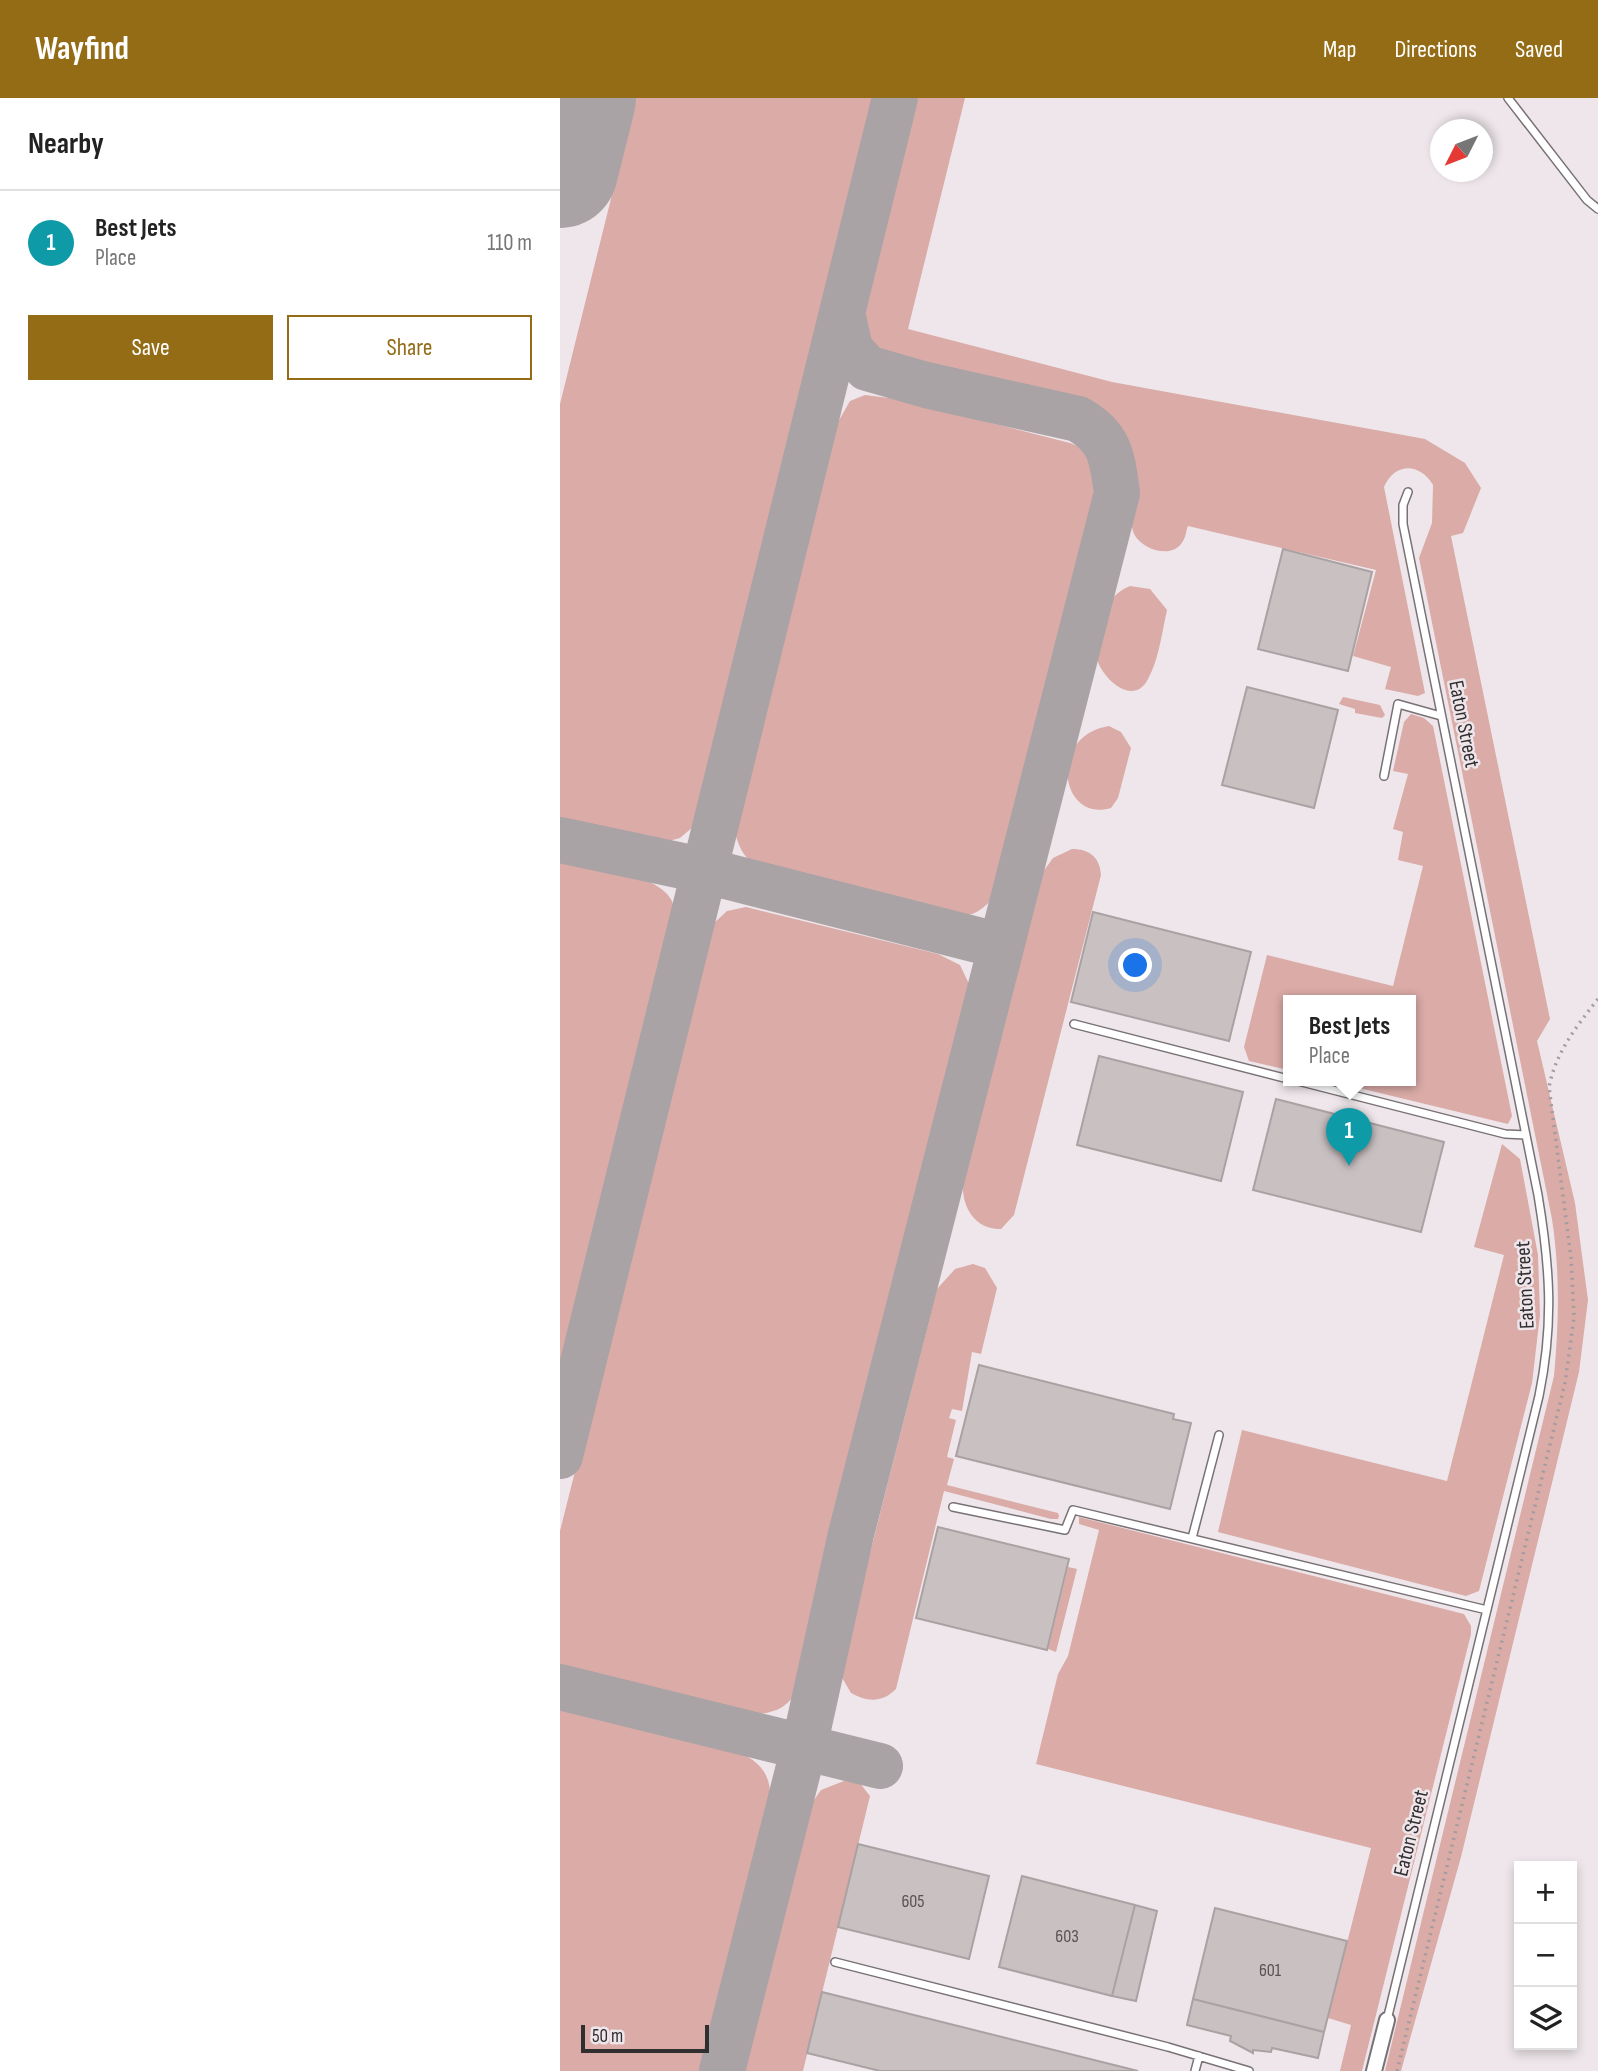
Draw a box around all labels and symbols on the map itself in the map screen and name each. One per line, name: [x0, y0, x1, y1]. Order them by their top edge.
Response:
north arrow: [1430, 119, 1493, 182]
street label: Eaton Street: [1443, 678, 1485, 770]
your location: [1118, 948, 1152, 982]
pin: 1: [1326, 1108, 1372, 1166]
street label: Eaton Street: [1510, 1240, 1540, 1330]
street label: Eaton Street: [1388, 1787, 1434, 1879]
house number: 605: [901, 1891, 925, 1912]
house number: 603: [1055, 1926, 1079, 1947]
house number: 601: [1259, 1960, 1282, 1981]
scale bar: [581, 2022, 709, 2054]

